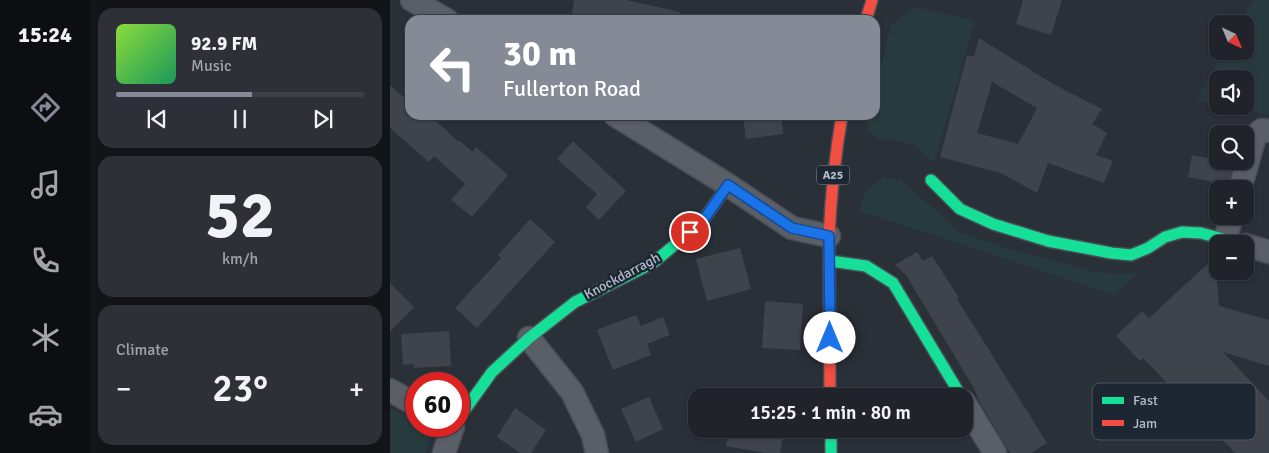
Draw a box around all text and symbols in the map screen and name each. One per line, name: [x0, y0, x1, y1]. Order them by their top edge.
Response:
north arrow: [1209, 15, 1254, 60]
map controls: [1209, 15, 1254, 280]
text: 15:24: [18, 21, 72, 48]
text: 92.9 FM: [191, 32, 257, 56]
text: 30 m: [503, 32, 577, 75]
icon: left: [420, 35, 485, 100]
text: Music: [191, 56, 232, 76]
button: sound: [1209, 70, 1254, 115]
text: Fullerton Road: [503, 75, 641, 102]
icon: directions: [28, 90, 63, 125]
icon: previous: [143, 105, 171, 133]
icon: pause: [226, 105, 254, 133]
icon: next: [309, 105, 337, 133]
button: search: [1209, 125, 1254, 170]
road number: A25: [817, 166, 849, 184]
icon: music: [28, 167, 63, 202]
text: 52: [205, 176, 275, 256]
button: +: [1209, 180, 1254, 225]
pin: [669, 211, 711, 253]
icon: arrive: [676, 218, 704, 246]
button: −: [1209, 235, 1254, 280]
icon: phone: [28, 243, 63, 278]
text: km/h: [222, 249, 258, 269]
street label: Knockdarragh: [581, 249, 663, 303]
position arrow: [803, 311, 855, 363]
icon: climate: [28, 320, 63, 355]
text: Climate: [116, 340, 169, 360]
text: 23°: [212, 365, 268, 412]
text: −: [116, 372, 131, 406]
text: +: [349, 372, 364, 406]
speed limit sign: 60: [405, 372, 470, 437]
legend: [1092, 383, 1256, 440]
text: Fast: [1133, 392, 1158, 409]
icon: car: [28, 397, 63, 432]
text: 15:25 · 1 min · 80 m: [750, 401, 911, 425]
text: Jam: [1133, 415, 1157, 432]

